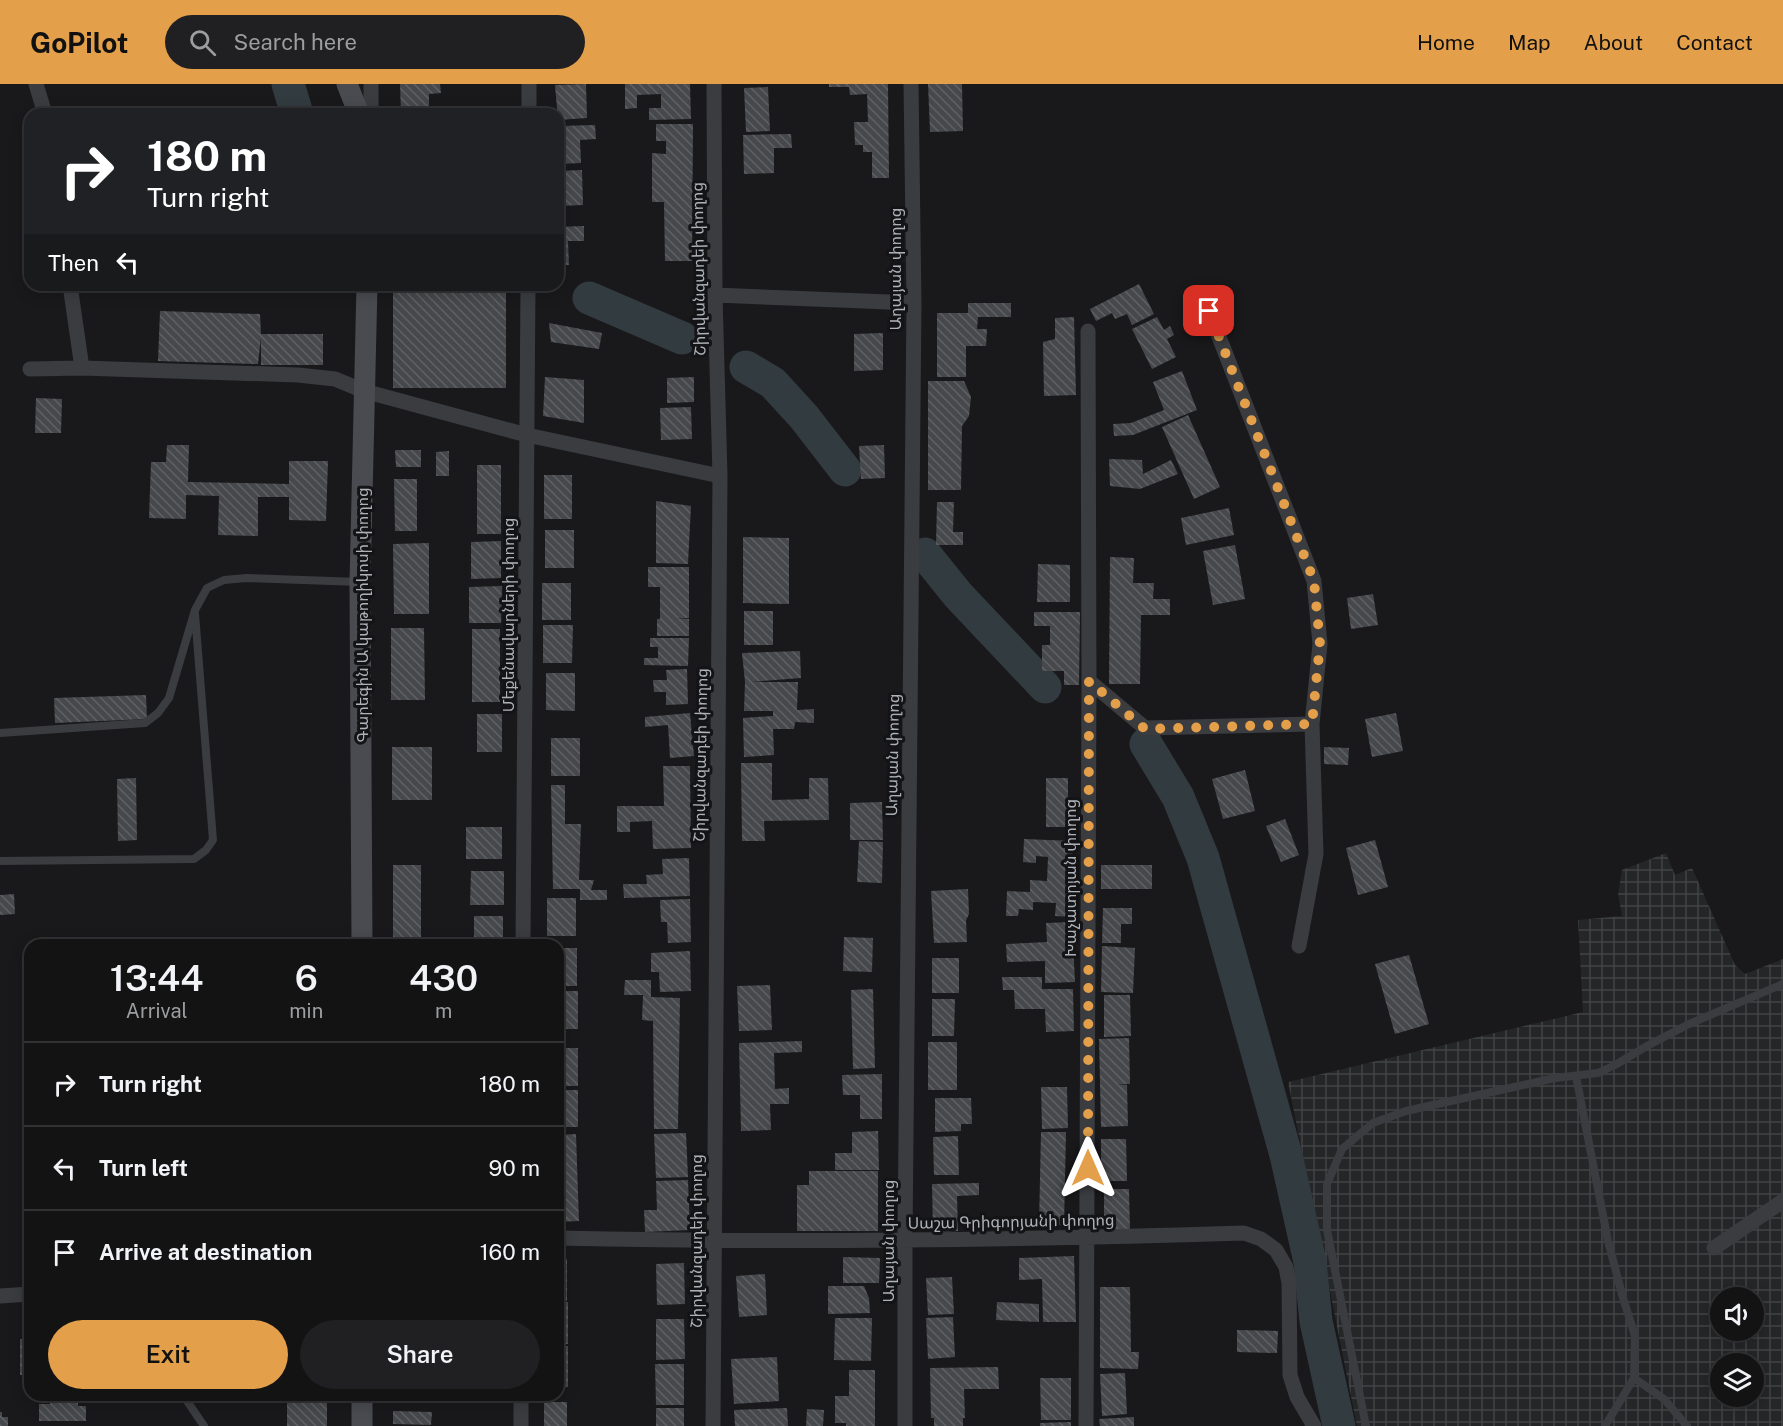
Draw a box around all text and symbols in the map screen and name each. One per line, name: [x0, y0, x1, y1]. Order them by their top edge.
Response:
search box: [165, 15, 585, 69]
text: GoPilot: [30, 26, 129, 59]
icon: search: [186, 26, 219, 59]
text: Search here: [234, 29, 357, 55]
text: Home: [1417, 30, 1475, 55]
text: Map: [1508, 30, 1551, 55]
text: About: [1584, 30, 1643, 55]
text: Contact: [1676, 30, 1753, 55]
text: 180 m: [147, 131, 267, 180]
icon: right: [48, 132, 126, 210]
text: Turn right: [147, 181, 270, 213]
street label: Շիրվանզադեի փողոց: [687, 182, 710, 356]
street label: Աղայան փողոց: [886, 208, 905, 330]
icon: left: [111, 246, 144, 279]
text: Then: [48, 250, 99, 276]
pin: [1183, 285, 1234, 336]
icon: arrive: [1192, 294, 1225, 327]
street label: Գարեգին Ա կաթողիկոսի փողոց: [353, 487, 372, 743]
street label: Մեքենավարների փողոց: [499, 518, 518, 712]
street label: Շիրվանզադեի փողոց: [689, 668, 712, 842]
street label: Աղայան փողոց: [882, 693, 903, 817]
street label: Խաչատրյան փողոց: [1061, 799, 1080, 957]
text: 13:44: [110, 957, 203, 999]
text: 6: [295, 957, 318, 999]
text: 430: [409, 957, 478, 999]
text: Arrival: [126, 999, 188, 1023]
text: min: [289, 999, 323, 1023]
text: m: [435, 999, 452, 1023]
icon: right: [48, 1068, 81, 1101]
text: Turn right: [99, 1071, 202, 1097]
text: 180 m: [479, 1071, 540, 1097]
position arrow: [1056, 1136, 1120, 1200]
icon: left: [48, 1152, 81, 1185]
street label: Շիրվանզադեի փողոց: [687, 1154, 706, 1328]
text: Turn left: [99, 1155, 188, 1181]
text: 90 m: [489, 1155, 540, 1181]
street label: Աղայան փողոց: [879, 1180, 898, 1302]
street label: Սաշա Գրիգորյանի փողոց: [907, 1210, 1115, 1233]
icon: arrive: [48, 1236, 81, 1269]
text: Arrive at destination: [99, 1239, 312, 1265]
text: 160 m: [480, 1239, 540, 1265]
map controls: [1710, 1287, 1764, 1407]
button: sound: [1710, 1287, 1764, 1341]
button: Exit: [48, 1320, 288, 1389]
button: Share: [300, 1320, 540, 1389]
button: layers: [1710, 1353, 1764, 1407]

